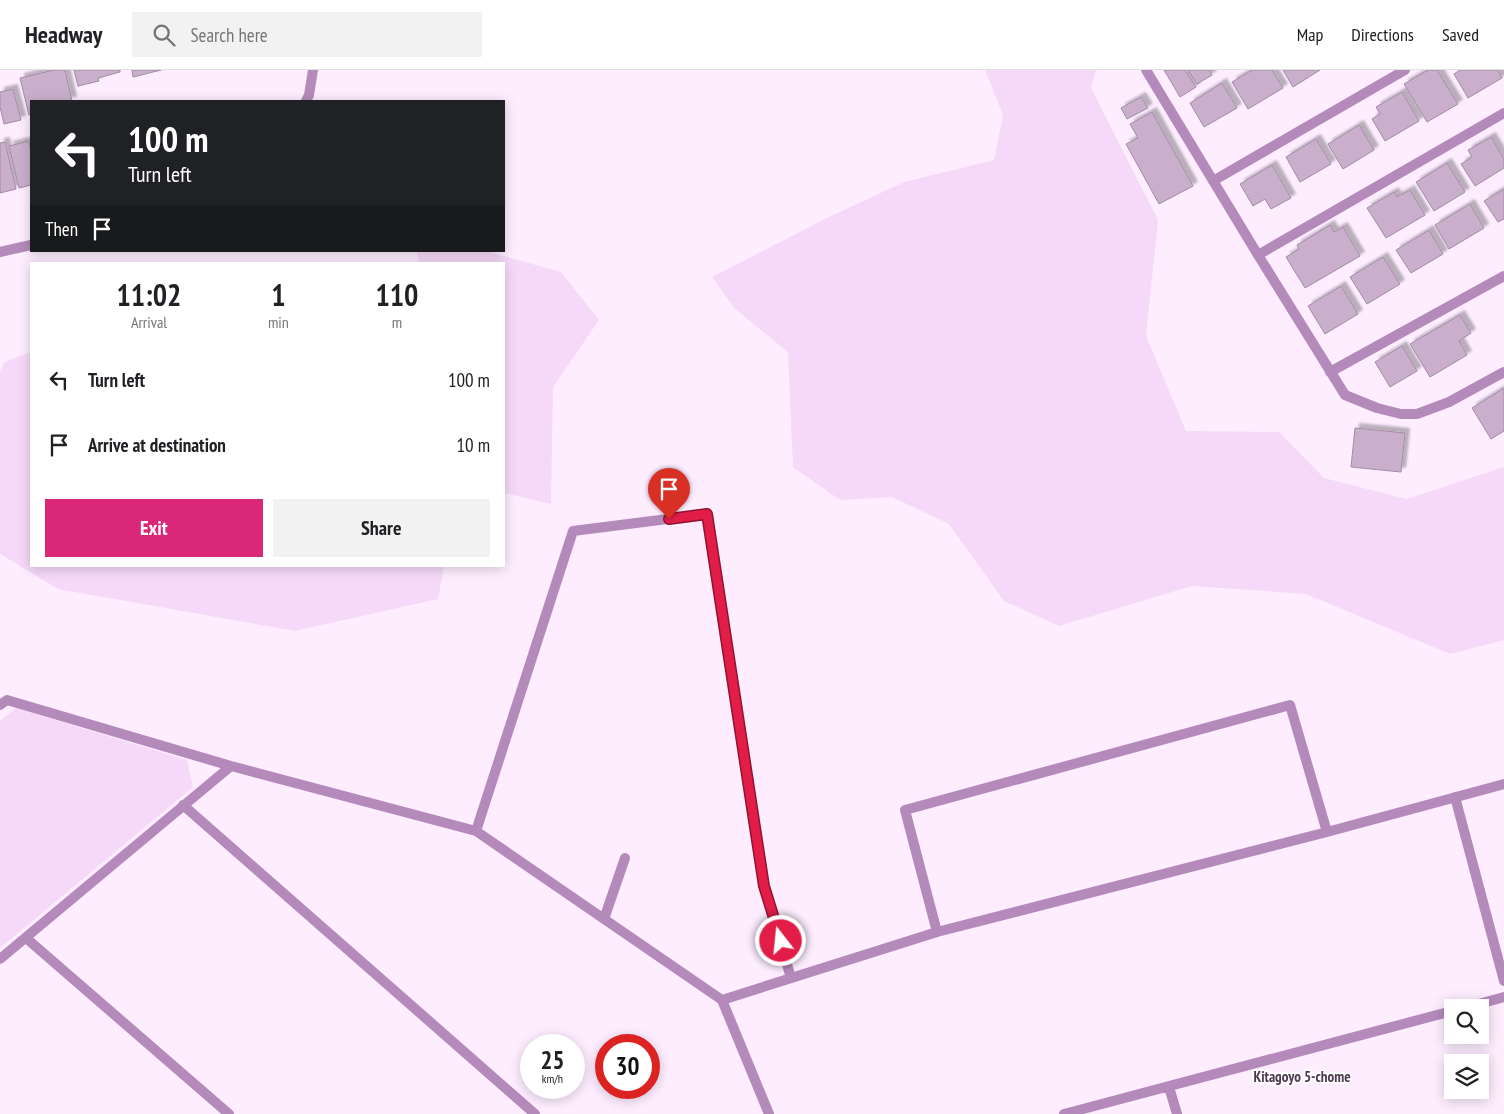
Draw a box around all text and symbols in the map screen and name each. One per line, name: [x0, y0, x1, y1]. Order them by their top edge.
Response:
search box: [132, 12, 482, 57]
text: Headway: [25, 19, 102, 50]
icon: search: [150, 21, 178, 49]
text: Search here: [190, 23, 268, 47]
text: Map: [1297, 23, 1323, 46]
text: Directions: [1351, 23, 1414, 46]
text: Saved: [1442, 23, 1479, 46]
text: 100 m: [128, 116, 209, 162]
icon: left: [45, 120, 110, 185]
text: Turn left: [128, 160, 192, 188]
icon: arrive: [88, 215, 116, 243]
text: Then: [45, 217, 78, 241]
text: 11:02: [117, 275, 181, 314]
text: 1: [271, 275, 286, 314]
text: 110: [375, 275, 418, 314]
text: Arrival: [131, 312, 167, 332]
text: min: [268, 312, 289, 332]
text: m: [392, 312, 402, 332]
icon: left: [45, 366, 73, 394]
text: Turn left: [88, 368, 145, 392]
text: 100 m: [448, 368, 490, 392]
icon: arrive: [45, 431, 73, 459]
text: Arrive at destination: [88, 433, 226, 457]
text: 10 m: [457, 433, 490, 457]
pin: [648, 468, 690, 519]
icon: arrive: [655, 475, 683, 503]
button: Exit: [45, 499, 263, 557]
button: Share: [273, 499, 490, 557]
position arrow: [754, 914, 806, 966]
map controls: [1444, 999, 1489, 1099]
button: search: [1444, 999, 1489, 1044]
speed limit sign: 30: [595, 1034, 660, 1099]
text: 25: [541, 1044, 564, 1076]
button: layers: [1444, 1054, 1489, 1099]
district label: Kitagoyo 5-chome: [1253, 1067, 1351, 1086]
text: km/h: [542, 1071, 563, 1086]

